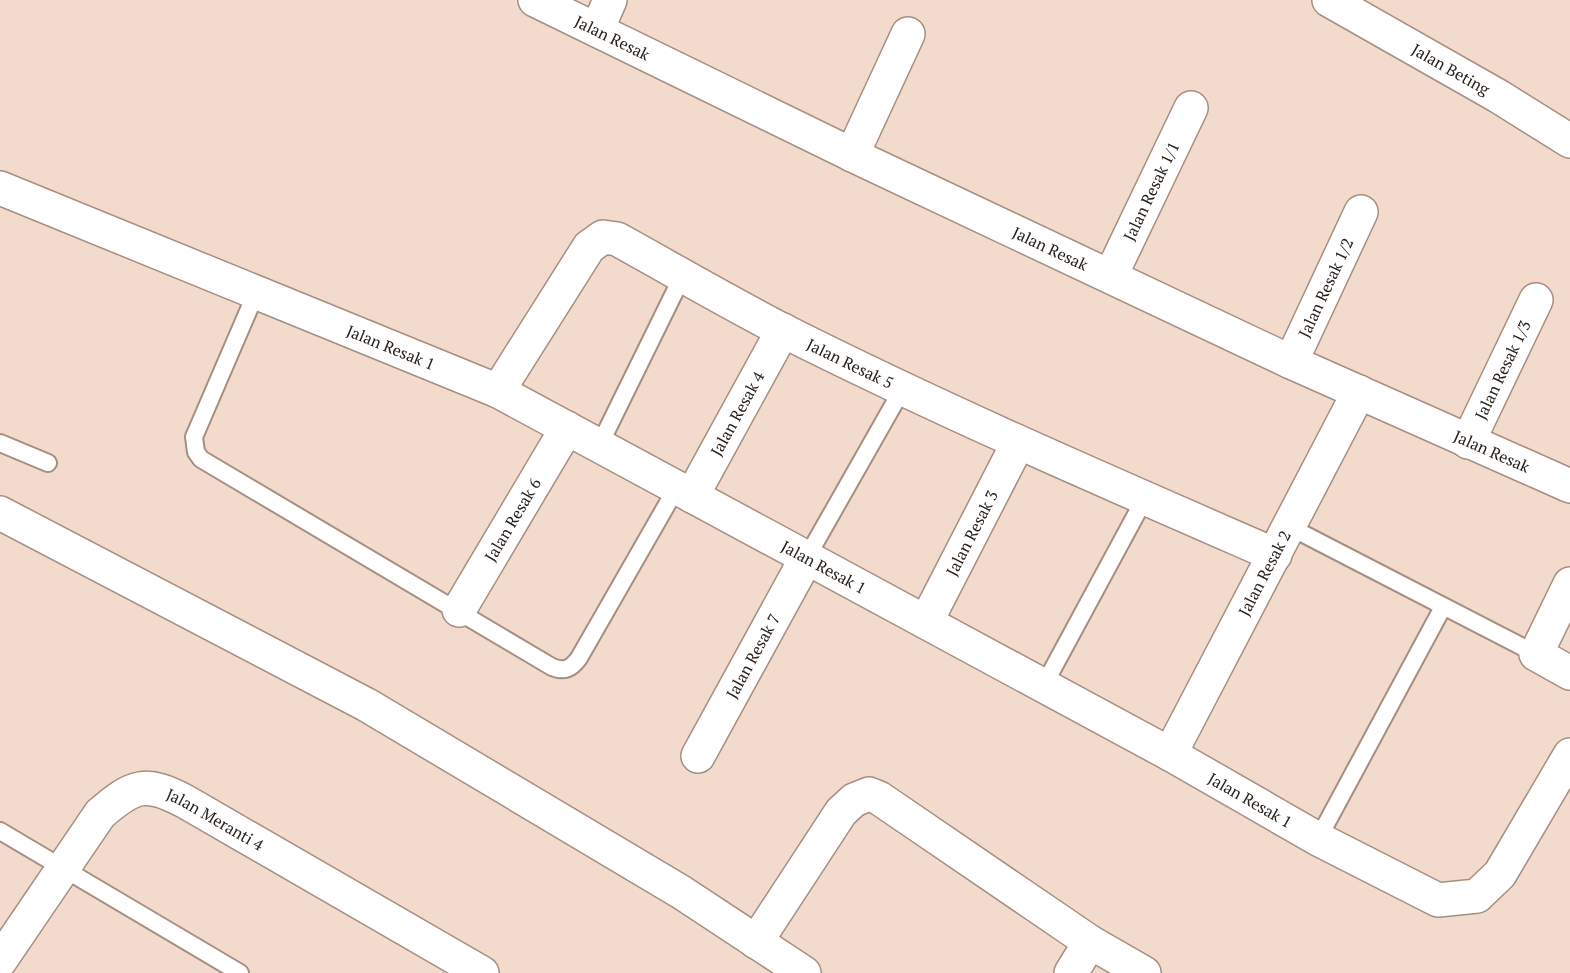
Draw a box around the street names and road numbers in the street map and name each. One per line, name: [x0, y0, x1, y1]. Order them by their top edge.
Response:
street label: Jalan Resak: [571, 10, 654, 66]
street label: Jalan Beting: [1408, 38, 1494, 100]
street label: Jalan Resak 1/1: [1118, 138, 1184, 244]
street label: Jalan Resak: [1009, 221, 1092, 276]
street label: Jalan Resak 1/2: [1293, 234, 1358, 341]
street label: Jalan Resak 1/3: [1469, 317, 1536, 423]
street label: Jalan Resak 1: [343, 319, 438, 375]
street label: Jalan Resak 5: [803, 333, 897, 394]
street label: Jalan Resak 4: [705, 367, 770, 460]
street label: Jalan Resak: [1450, 425, 1534, 478]
street label: Jalan Resak 6: [479, 473, 546, 566]
street label: Jalan Resak 3: [941, 486, 1003, 580]
street label: Jalan Resak 2: [1233, 527, 1296, 620]
street label: Jalan Resak 1: [777, 535, 870, 599]
street label: Jalan Resak 7: [721, 610, 785, 702]
street label: Jalan Resak 1: [1204, 767, 1296, 833]
street label: Jalan Meranti 4: [163, 783, 268, 856]

